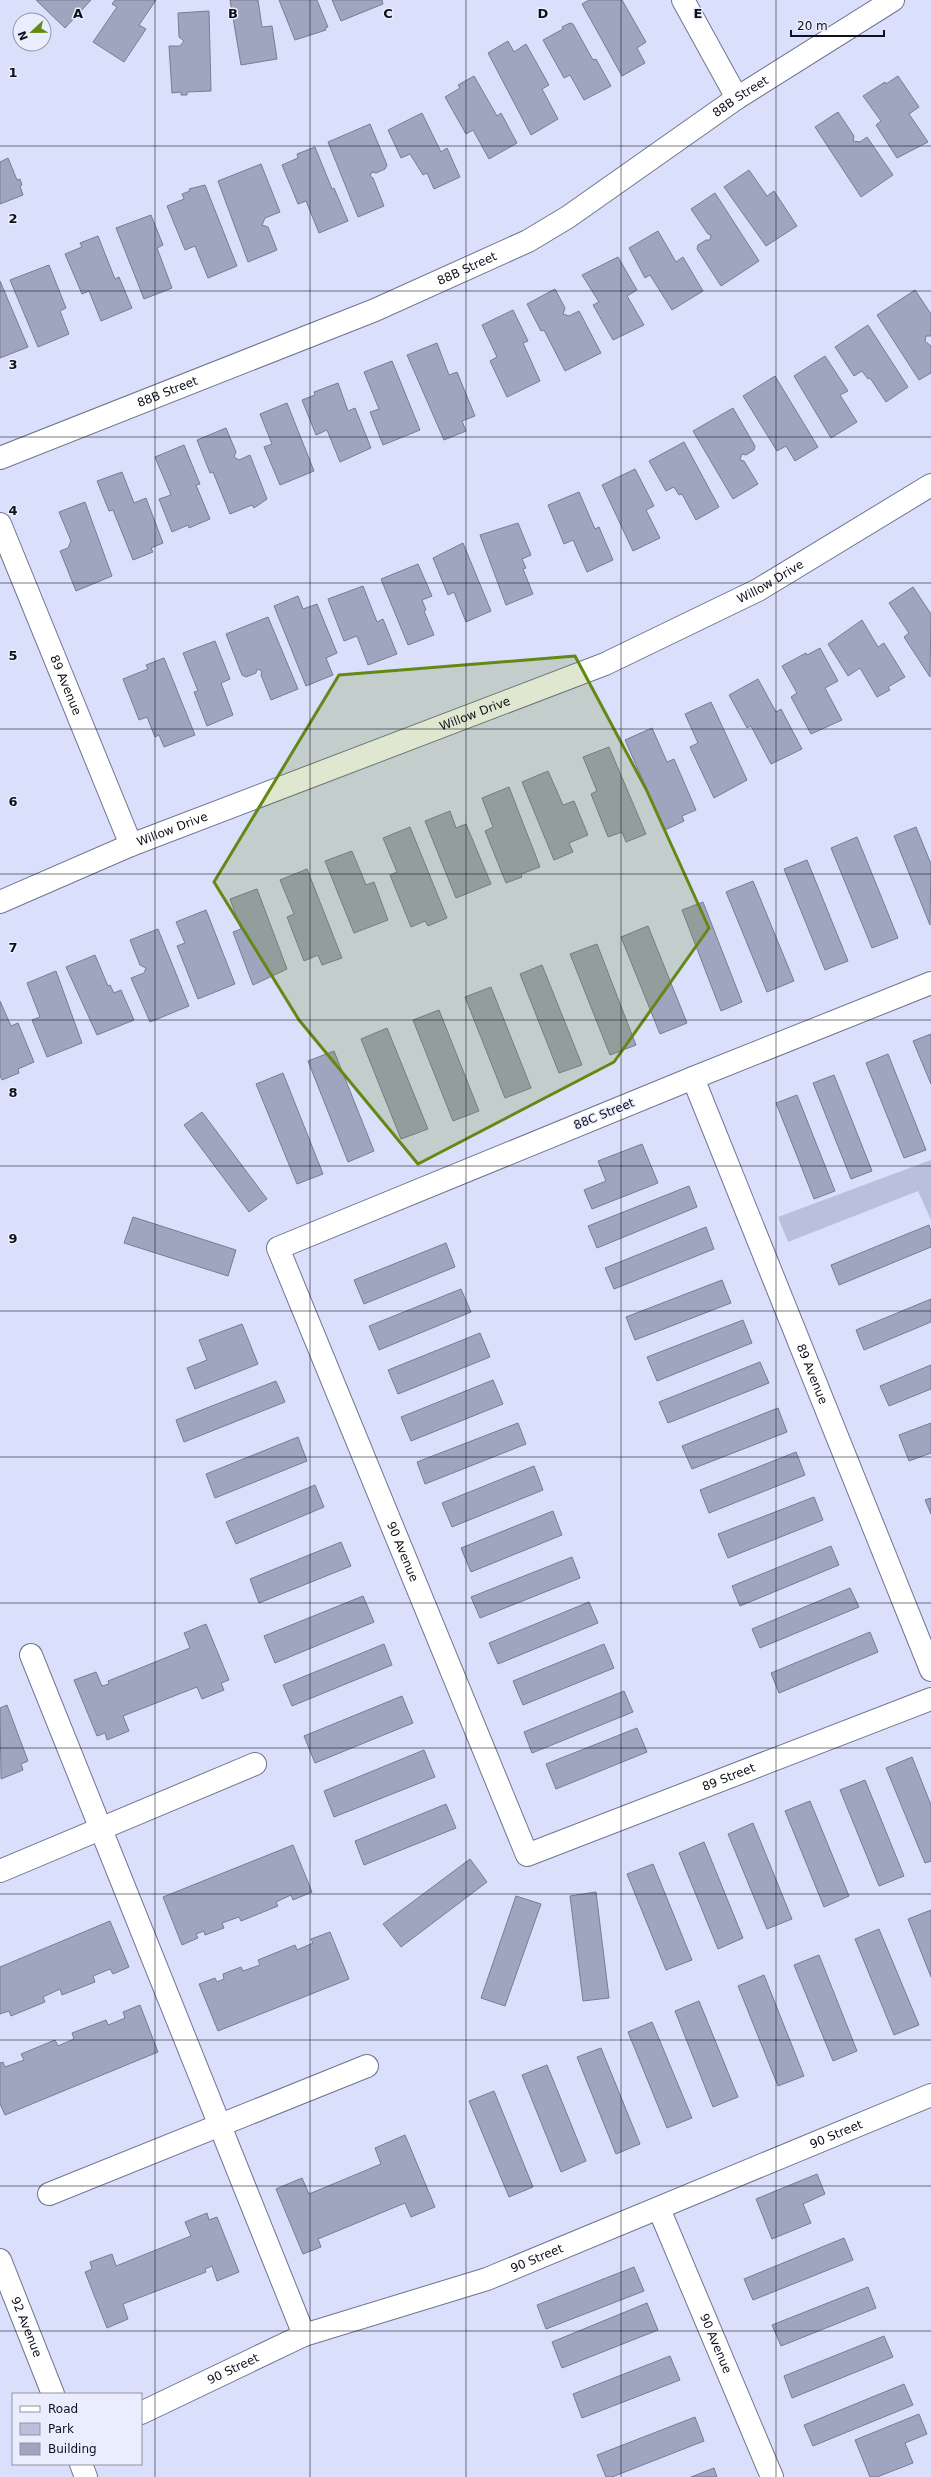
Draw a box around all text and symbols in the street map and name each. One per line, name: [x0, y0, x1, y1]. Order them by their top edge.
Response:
text: A: [73, 6, 83, 21]
text: B: [228, 6, 238, 21]
text: C: [383, 6, 393, 21]
text: D: [538, 6, 549, 21]
text: E: [694, 6, 702, 21]
north arrow: [12, 12, 52, 52]
scale bar: [791, 12, 884, 38]
text: 20 m: [797, 19, 828, 33]
text: N: [15, 29, 31, 42]
text: 1: [8, 65, 18, 80]
street label: 88B Street: [710, 73, 771, 120]
text: 2: [8, 211, 18, 226]
street label: 88B Street: [435, 249, 499, 288]
text: 3: [8, 357, 18, 372]
street label: 88B Street: [135, 374, 200, 410]
text: 4: [8, 503, 18, 518]
street label: Willow Drive: [735, 557, 806, 606]
text: 5: [8, 648, 18, 663]
street label: 89 Avenue: [47, 653, 84, 717]
street label: Willow Drive: [438, 694, 512, 734]
text: 6: [8, 794, 18, 809]
street label: Willow Drive: [135, 809, 210, 849]
text: 7: [8, 940, 18, 955]
text: 8: [8, 1085, 18, 1100]
street label: 88C Street: [572, 1095, 637, 1132]
text: 9: [8, 1231, 18, 1246]
street label: 89 Avenue: [794, 1342, 830, 1406]
street label: 90 Avenue: [384, 1520, 421, 1584]
street label: 89 Street: [700, 1760, 757, 1794]
street label: 90 Street: [808, 2117, 865, 2151]
street label: 90 Street: [508, 2241, 565, 2275]
street label: 92 Avenue: [8, 2295, 45, 2359]
street label: 90 Avenue: [697, 2311, 735, 2376]
street label: 90 Street: [205, 2351, 261, 2387]
legend: [12, 2393, 142, 2465]
text: Road: [48, 2402, 78, 2416]
text: Park: [48, 2422, 74, 2436]
text: Building: [48, 2442, 97, 2456]

